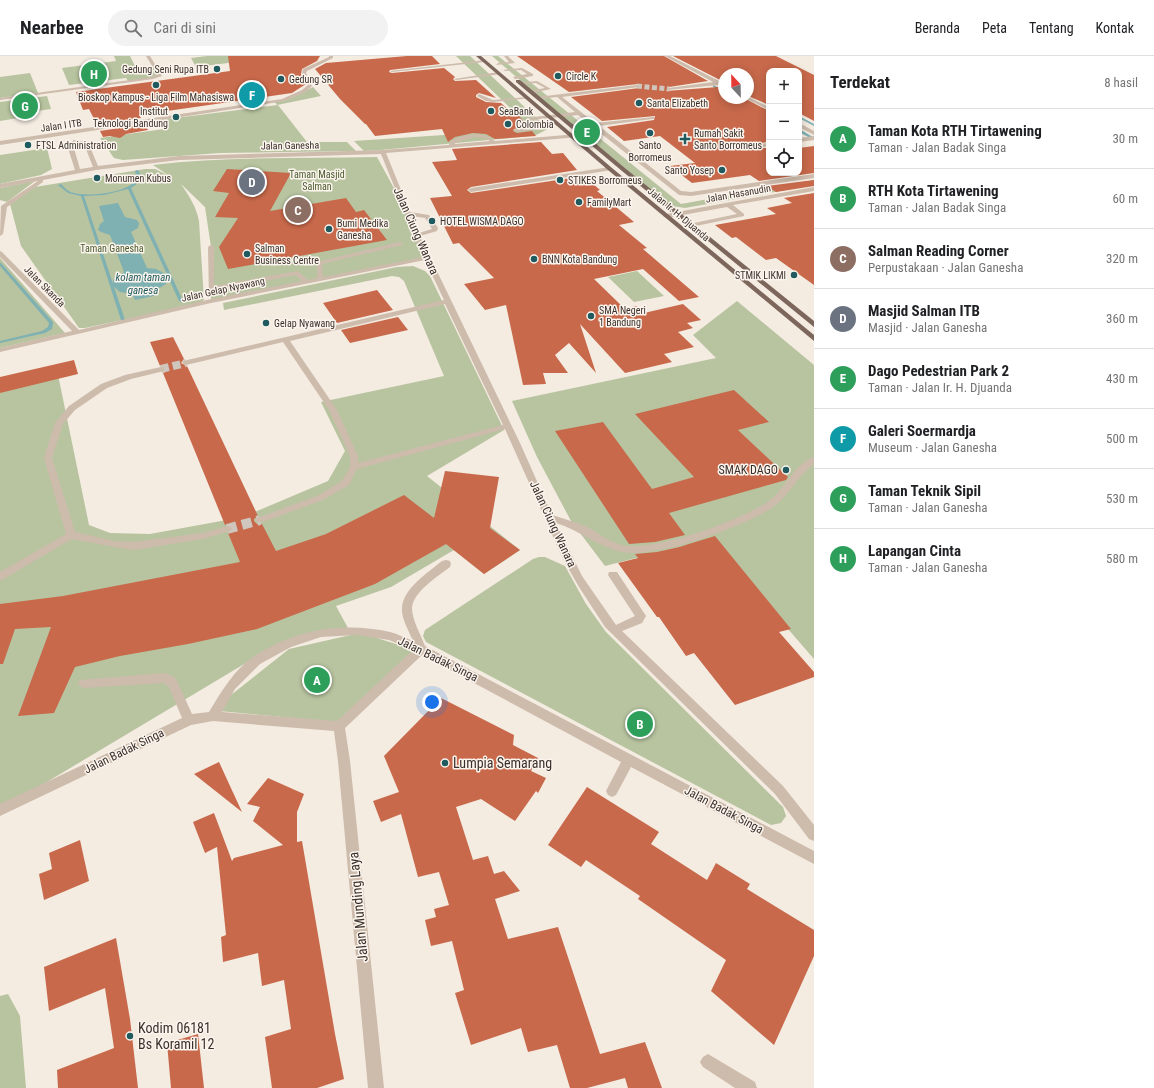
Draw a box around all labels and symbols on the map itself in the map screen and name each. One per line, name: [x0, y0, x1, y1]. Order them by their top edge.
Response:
pin: H: [81, 59, 107, 89]
place label: Gedung Seni Rupa ITB: [122, 64, 209, 75]
marker: Gedung Seni Rupa ITB: [212, 64, 222, 74]
north arrow: [718, 68, 754, 104]
marker: Circle K: [553, 71, 563, 81]
place label: Circle K: [566, 71, 597, 82]
marker: Gedung SR: [276, 74, 286, 84]
place label: Gedung SR: [289, 74, 333, 85]
marker: Bioskop Kampus - Liga Film Mahasiswa: [151, 80, 161, 90]
pin: F: [239, 80, 265, 110]
pin: G: [12, 91, 38, 121]
place label: Bioskop Kampus - Liga Film Mahasiswa: [78, 92, 234, 103]
marker: Santa Elizabeth: [634, 98, 644, 108]
place label: Santa Elizabeth: [647, 98, 708, 109]
place label: Institut Teknologi Bandung: [93, 106, 168, 129]
marker: SeaBank: [486, 106, 496, 116]
place label: SeaBank: [499, 106, 534, 117]
marker: Institut Teknologi Bandung: [171, 112, 181, 122]
street label: Jalan I ITB: [40, 117, 82, 134]
pin: E: [574, 117, 600, 147]
marker: Colombia: [503, 119, 513, 129]
place label: Colombia: [516, 119, 554, 130]
marker: Santo Borromeus: [645, 128, 655, 138]
place label: Rumah Sakit Santo Borromeus: [694, 128, 763, 151]
marker: Rumah Sakit Santo Borromeus: [679, 133, 691, 145]
street label: Jalan Ganesha: [261, 139, 319, 152]
marker: FTSL Administration: [23, 140, 33, 150]
place label: FTSL Administration: [36, 140, 116, 151]
place label: Santo Borromeus: [628, 140, 672, 163]
place label: Santo Yosep: [665, 165, 714, 176]
marker: Santo Yosep: [717, 165, 727, 175]
pin: D: [239, 167, 265, 197]
park label: Taman Masjid Salman: [289, 169, 345, 192]
marker: Monumen Kubus: [92, 173, 102, 183]
place label: Monumen Kubus: [105, 173, 172, 184]
marker: STIKES Borromeus: [555, 175, 565, 185]
place label: STIKES Borromeus: [568, 175, 642, 186]
street label: Jalan Hasanudin: [705, 182, 772, 205]
street label: Jalan Ciung Wanara: [391, 185, 442, 277]
street label: Jalan Ir. H. Djuanda: [646, 185, 712, 243]
pin: C: [285, 195, 311, 225]
marker: FamilyMart: [574, 197, 584, 207]
place label: FamilyMart: [587, 197, 631, 208]
marker: HOTEL WISMA DAGO: [427, 216, 437, 226]
place label: HOTEL WISMA DAGO: [440, 216, 524, 227]
place label: Bumi Medika Ganesha: [337, 218, 388, 241]
marker: Bumi Medika Ganesha: [324, 224, 334, 234]
park label: Taman Ganesha: [80, 243, 144, 254]
place label: Salman Business Centre: [255, 243, 319, 266]
marker: Salman Business Centre: [242, 249, 252, 259]
marker: BNN Kota Bandung: [529, 254, 539, 264]
place label: BNN Kota Bandung: [542, 254, 617, 265]
street label: Jalan Skanda: [22, 264, 67, 309]
place label: STMIK LIKMI: [735, 270, 786, 281]
marker: STMIK LIKMI: [789, 270, 799, 280]
water label: kolam taman ganesa: [116, 271, 170, 297]
street label: Jalan Gelap Nyawang: [180, 275, 266, 304]
place label: SMA Negeri 1 Bandung: [599, 305, 646, 328]
marker: SMA Negeri 1 Bandung: [586, 311, 596, 321]
marker: Gelap Nyawang: [261, 318, 271, 328]
place label: Gelap Nyawang: [274, 318, 335, 329]
place label: SMAK DAGO: [719, 463, 778, 477]
marker: SMAK DAGO: [781, 465, 791, 475]
street label: Jalan Ciung Wanara: [527, 478, 579, 570]
street label: Jalan Badak Singa: [396, 634, 480, 685]
pin: A: [304, 665, 330, 695]
your location: [422, 692, 442, 712]
pin: B: [627, 709, 653, 739]
street label: Jalan Badak Singa: [82, 725, 166, 776]
place label: Lumpia Semarang: [453, 755, 552, 771]
marker: Lumpia Semarang: [440, 758, 450, 768]
street label: Jalan Badak Singa: [682, 783, 766, 837]
street label: Jalan Munding Laya: [345, 851, 371, 963]
place label: Kodim 06181 Bs Koramil 12: [138, 1020, 215, 1052]
marker: Kodim 06181 Bs Koramil 12: [125, 1031, 135, 1041]

